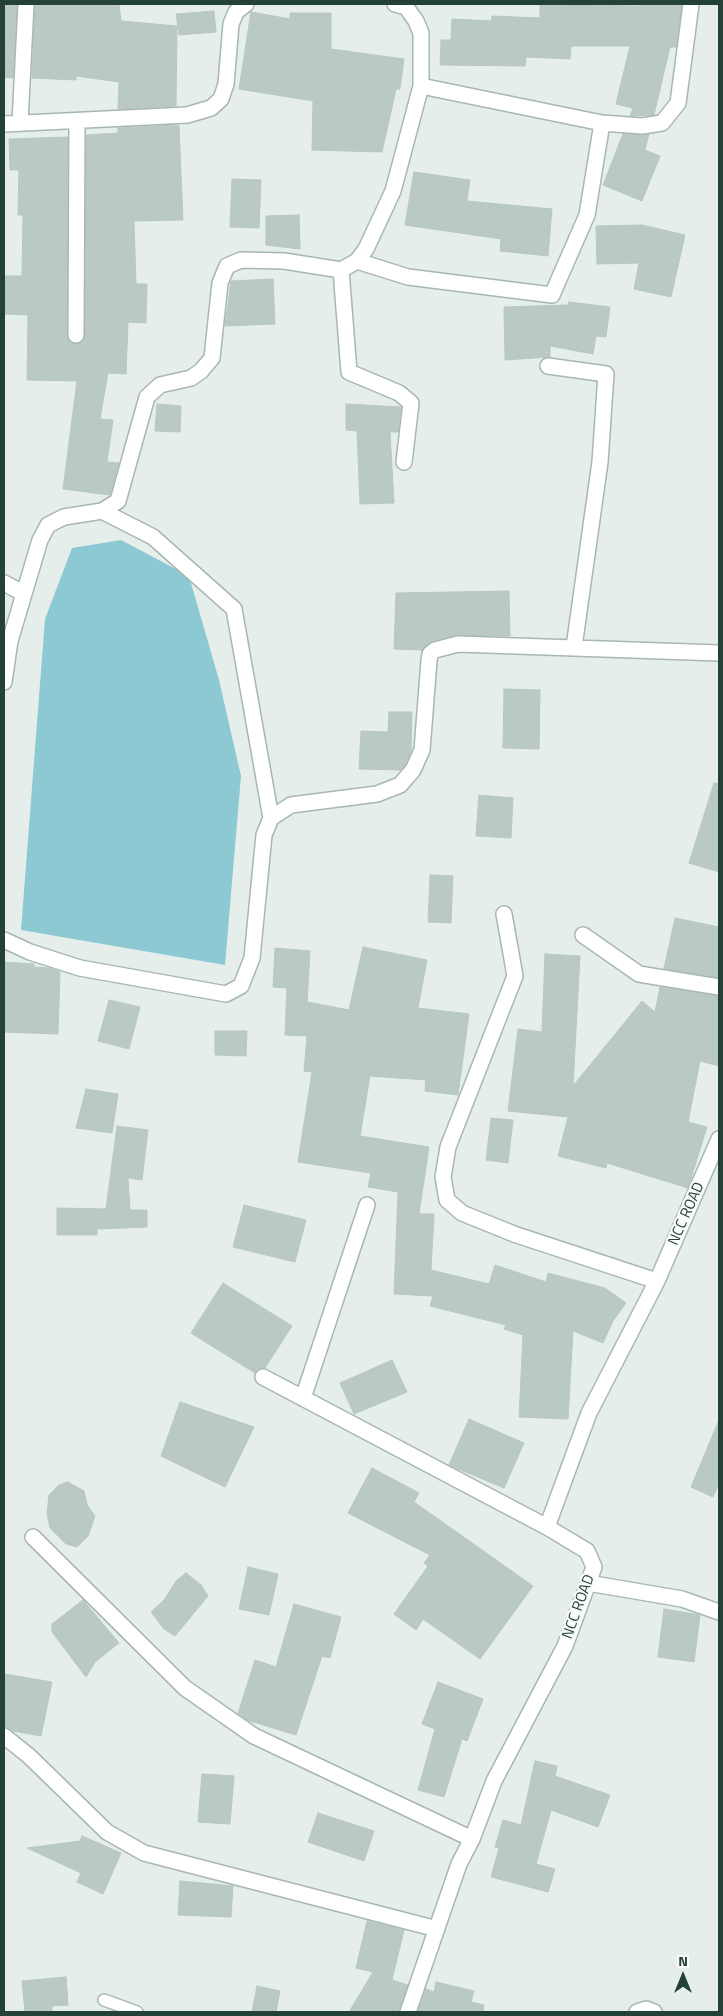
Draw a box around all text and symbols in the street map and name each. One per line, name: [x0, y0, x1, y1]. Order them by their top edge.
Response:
street label: NCC ROAD: [665, 1180, 709, 1248]
street label: NCC ROAD: [559, 1572, 599, 1642]
text: N: [678, 1950, 688, 1971]
north arrow: [658, 1951, 708, 2001]

